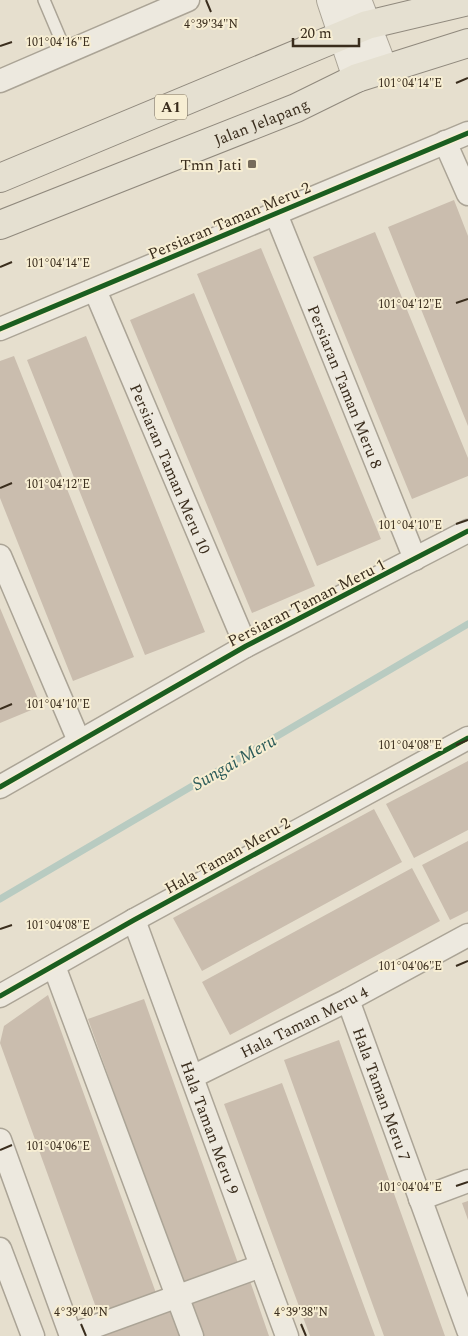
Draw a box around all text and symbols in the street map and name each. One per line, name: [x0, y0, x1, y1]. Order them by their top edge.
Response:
text: 4°39'34"N: [184, 15, 238, 34]
scale bar: [293, 15, 359, 47]
text: 20 m: [300, 22, 332, 45]
text: 101°04'16"E: [26, 33, 90, 52]
text: 101°04'14"E: [378, 74, 442, 93]
street label: Jalan Jelapang: [211, 92, 313, 152]
road number: A1: [155, 94, 187, 120]
place label: Tmn Jati: [180, 153, 242, 177]
marker: Tmn Jati: [246, 158, 258, 170]
street label: Persiaran Taman Meru 2: [144, 176, 314, 266]
text: 101°04'14"E: [26, 254, 90, 273]
text: 101°04'12"E: [378, 295, 442, 314]
street label: Persiaran Taman Meru 8: [301, 301, 388, 472]
street label: Persiaran Taman Meru 10: [123, 380, 217, 558]
text: 101°04'12"E: [26, 475, 90, 494]
text: 101°04'10"E: [378, 516, 442, 535]
street label: Persiaran Taman Meru 1: [223, 553, 390, 653]
text: 101°04'10"E: [26, 695, 90, 714]
water label: Sungai Meru: [187, 727, 282, 798]
text: 101°04'08"E: [378, 736, 442, 755]
street label: Hala Taman Meru 2: [160, 811, 295, 900]
text: 101°04'08"E: [26, 916, 90, 935]
text: 101°04'06"E: [378, 957, 442, 976]
street label: Hala Taman Meru 4: [236, 980, 373, 1064]
street label: Hala Taman Meru 7: [346, 1024, 417, 1164]
street label: Hala Taman Meru 9: [174, 1058, 245, 1198]
text: 101°04'06"E: [26, 1137, 90, 1156]
text: 101°04'04"E: [378, 1178, 442, 1197]
text: 4°39'40"N: [54, 1303, 108, 1322]
text: 4°39'38"N: [274, 1303, 328, 1322]

